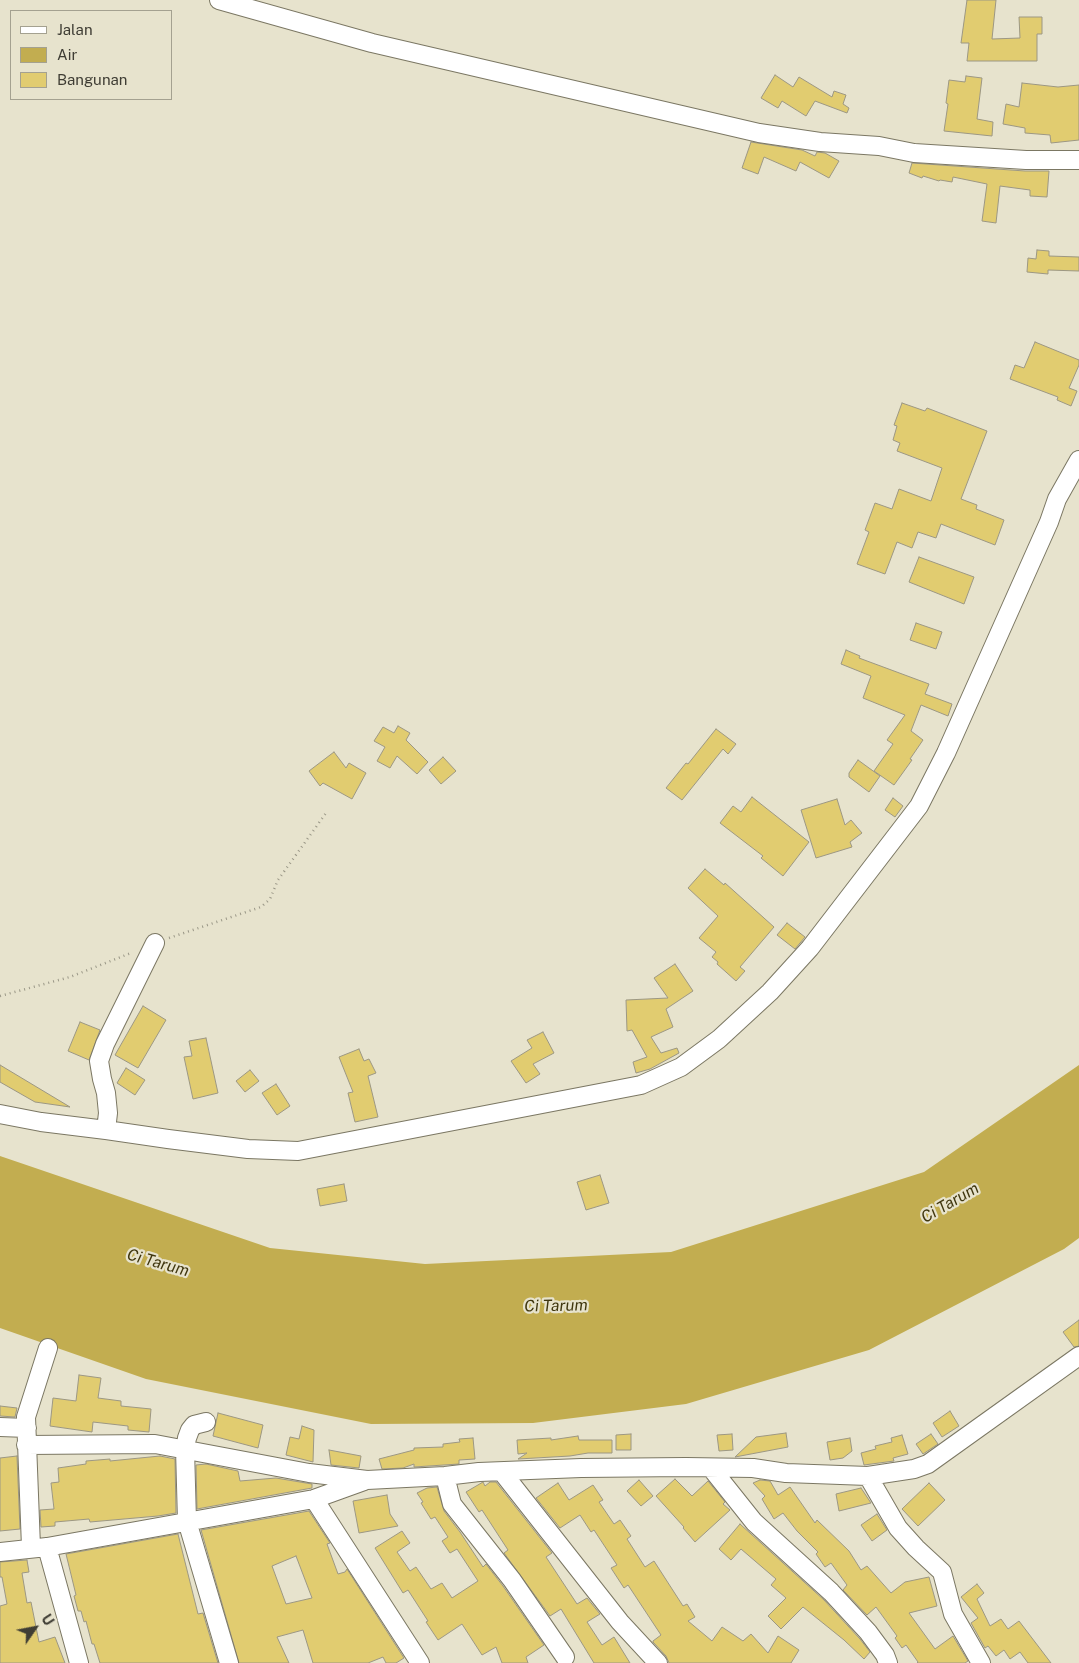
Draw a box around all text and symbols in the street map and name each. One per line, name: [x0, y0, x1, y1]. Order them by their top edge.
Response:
legend: [10, 10, 172, 100]
text: Jalan: [57, 21, 93, 38]
text: Air: [57, 46, 77, 63]
text: Bangunan: [57, 71, 128, 88]
water label: Ci Tarum: [918, 1179, 982, 1227]
water label: Ci Tarum: [125, 1245, 191, 1281]
water label: Ci Tarum: [524, 1296, 588, 1316]
north arrow: [10, 1603, 60, 1653]
text: U: [38, 1611, 57, 1628]

